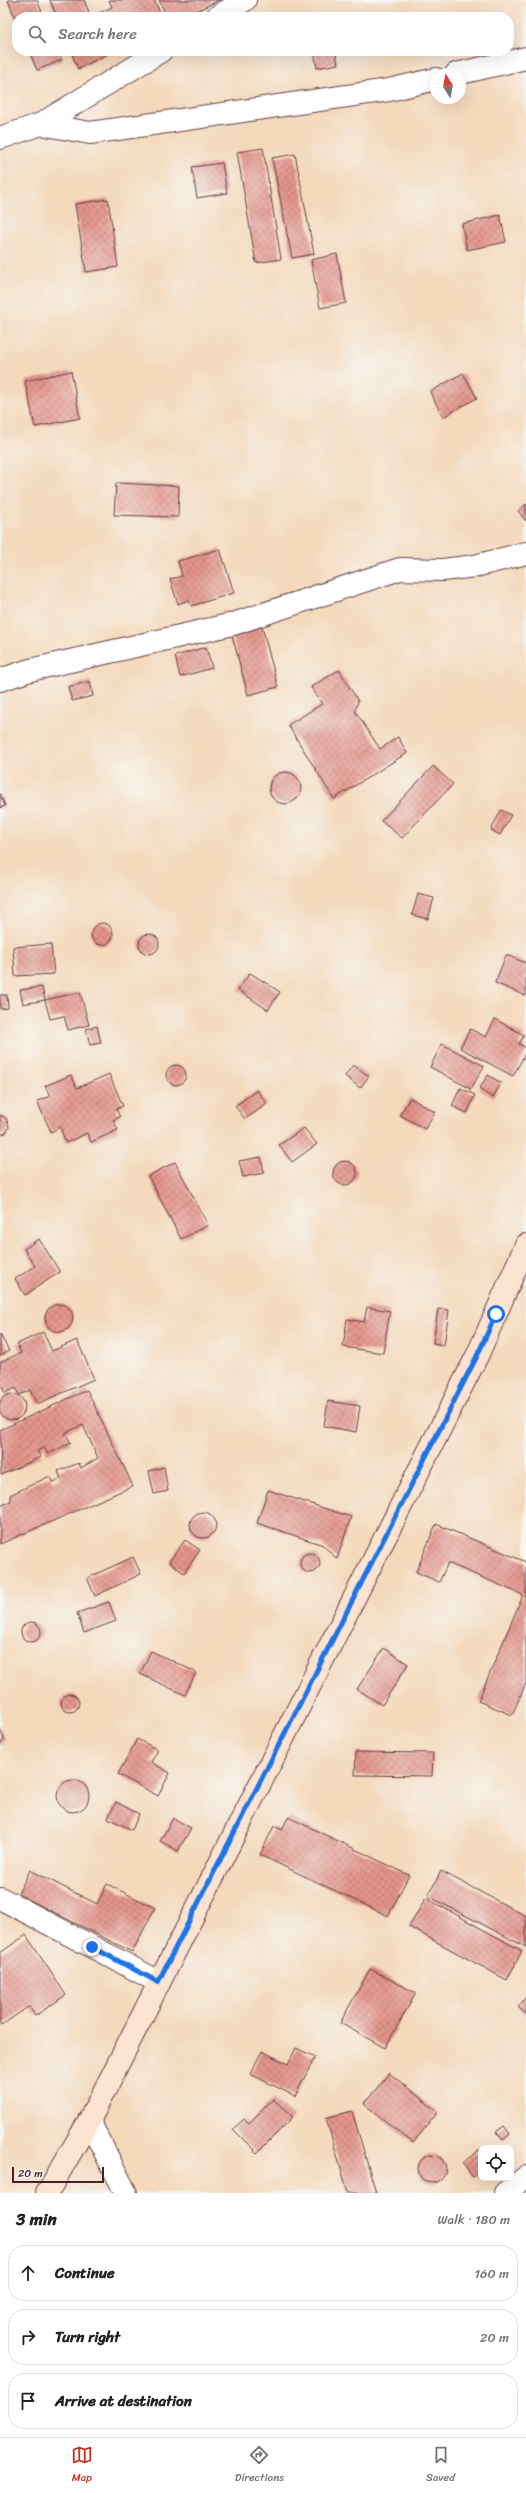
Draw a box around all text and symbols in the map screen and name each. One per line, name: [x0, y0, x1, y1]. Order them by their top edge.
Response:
search box: [12, 12, 514, 56]
text: Search here: [58, 21, 137, 47]
icon: search: [26, 23, 48, 45]
north arrow: [430, 68, 466, 104]
route start: [487, 1305, 505, 1323]
route end: [83, 1938, 101, 1956]
map controls: [478, 2145, 514, 2181]
button: locate: [478, 2145, 514, 2181]
text: 20 m: [18, 2164, 43, 2183]
scale bar: [12, 2165, 104, 2184]
text: 3 min: [16, 2204, 57, 2234]
text: Walk · 180 m: [438, 2208, 510, 2231]
text: Continue: [55, 2260, 115, 2286]
icon: ahead: [17, 2262, 39, 2284]
text: 160 m: [474, 2262, 509, 2285]
text: Turn right: [55, 2324, 120, 2350]
icon: right: [17, 2326, 39, 2348]
text: 20 m: [480, 2326, 509, 2349]
text: Arrive at destination: [55, 2388, 192, 2414]
icon: arrive: [17, 2390, 39, 2412]
tab: Map: [71, 2444, 93, 2487]
tab: Directions: [235, 2444, 284, 2487]
tab: Saved: [426, 2444, 455, 2487]

